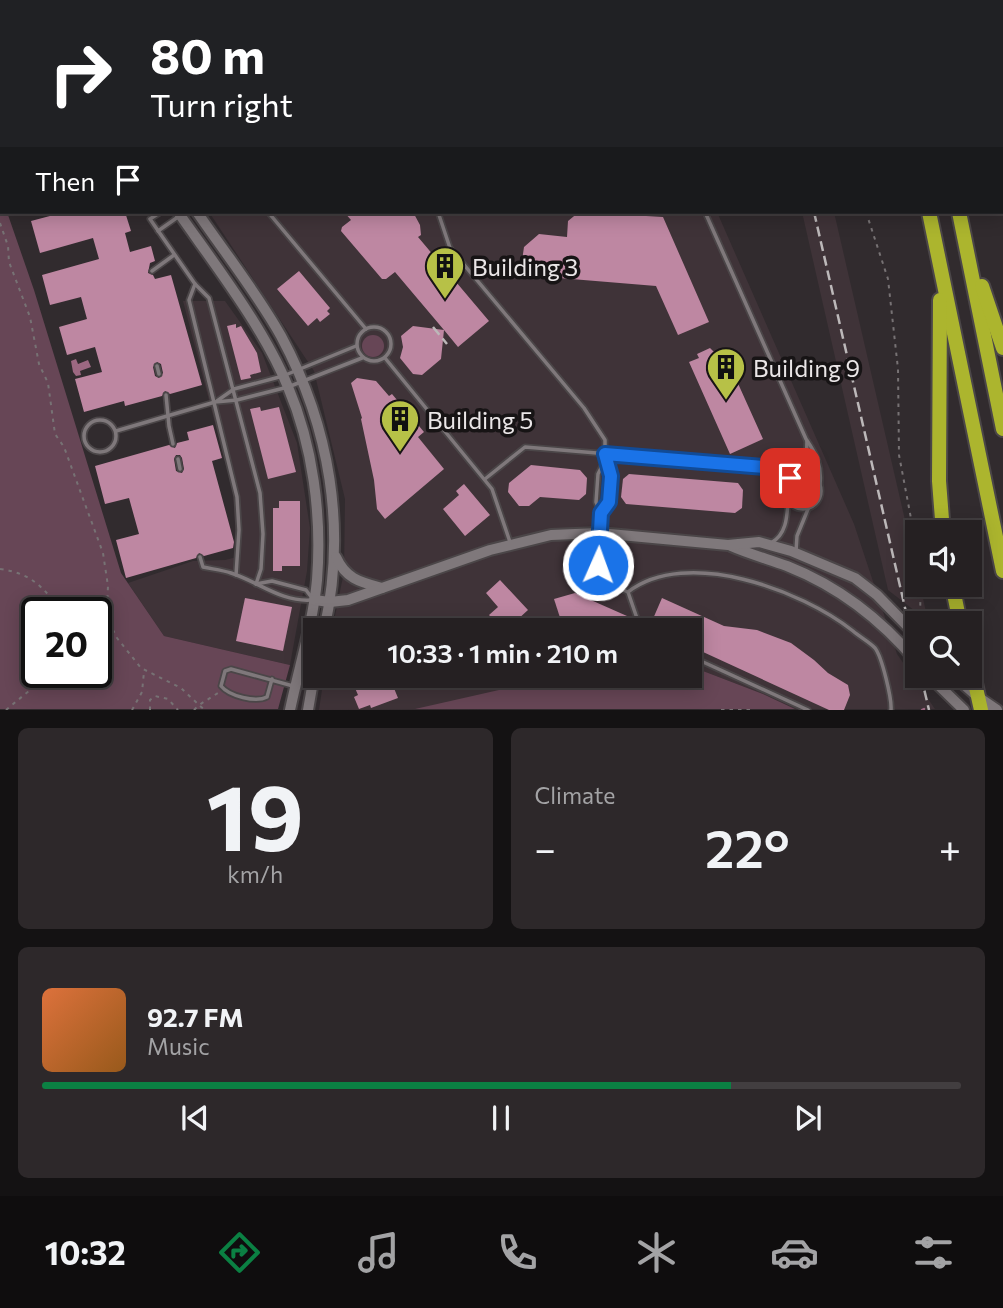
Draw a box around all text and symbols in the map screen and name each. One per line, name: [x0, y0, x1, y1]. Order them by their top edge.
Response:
text: 80 m: [150, 24, 265, 84]
icon: right: [35, 28, 126, 119]
text: Turn right: [150, 84, 293, 124]
icon: arrive: [109, 161, 147, 199]
text: Then: [35, 165, 95, 196]
building icon: Building 3: [424, 245, 466, 300]
place label: Building 3: [472, 252, 578, 281]
building icon: Building 9: [705, 346, 747, 401]
place label: Building 9: [753, 353, 860, 382]
building icon: Building 5: [379, 398, 421, 453]
place label: Building 5: [427, 405, 533, 434]
pin: [760, 448, 820, 508]
icon: arrive: [771, 459, 809, 497]
map controls: [905, 520, 982, 688]
button: sound: [905, 520, 982, 597]
position arrow: [561, 528, 635, 602]
speed limit sign: 20: [21, 597, 112, 688]
button: search: [905, 611, 982, 688]
text: 10:33 · 1 min · 210 m: [387, 637, 618, 668]
text: 19: [207, 758, 304, 870]
text: Climate: [535, 781, 616, 809]
text: 22°: [705, 815, 790, 879]
text: −: [535, 824, 556, 871]
text: +: [939, 824, 961, 871]
text: km/h: [227, 860, 283, 888]
text: 92.7 FM: [147, 1001, 244, 1032]
text: Music: [147, 1032, 210, 1060]
icon: previous: [176, 1099, 214, 1137]
icon: pause: [482, 1099, 520, 1137]
icon: next: [789, 1099, 827, 1137]
icon: directions: [215, 1228, 264, 1277]
icon: music: [354, 1228, 403, 1277]
icon: phone: [493, 1228, 542, 1277]
icon: climate: [632, 1228, 681, 1277]
icon: car: [770, 1228, 819, 1277]
icon: filters: [909, 1228, 958, 1277]
text: 10:32: [45, 1232, 126, 1272]

